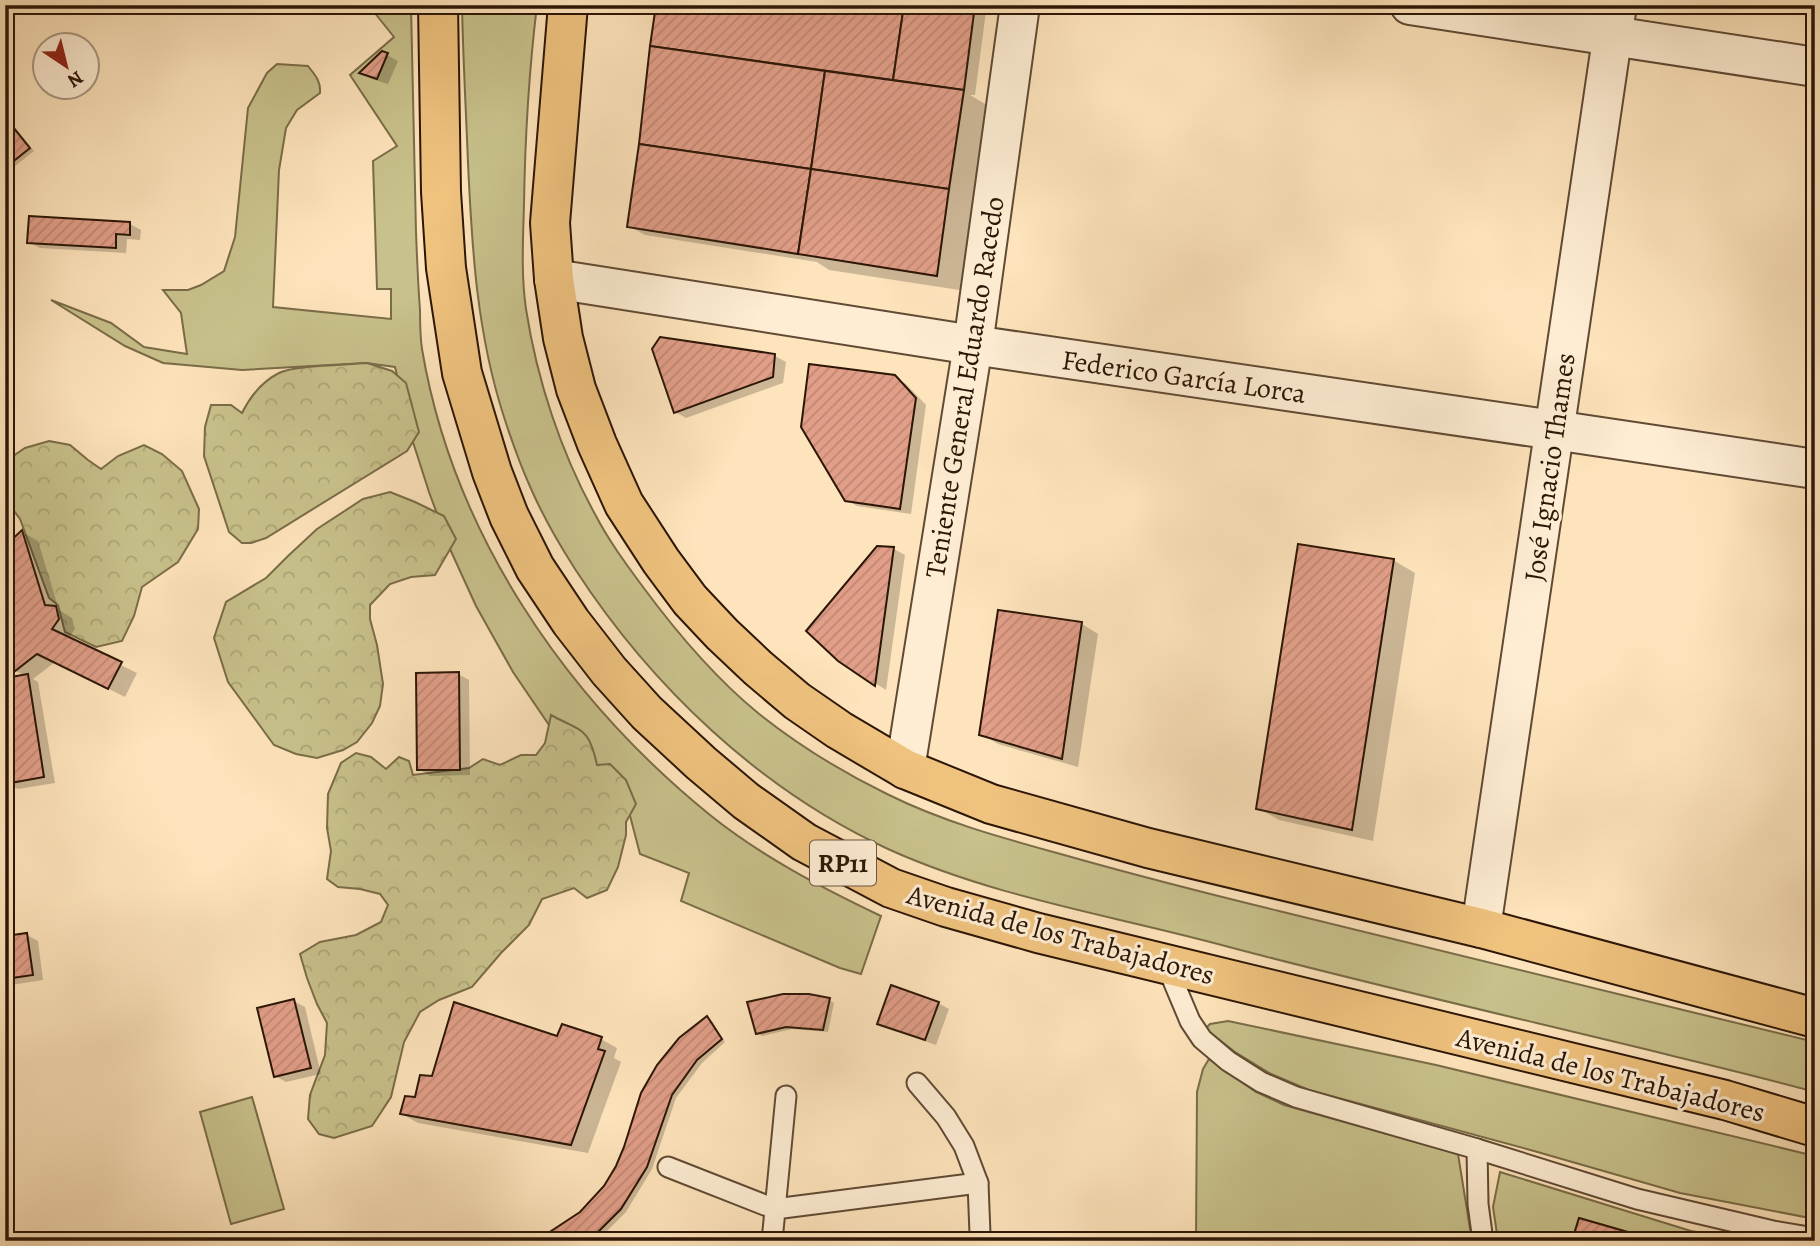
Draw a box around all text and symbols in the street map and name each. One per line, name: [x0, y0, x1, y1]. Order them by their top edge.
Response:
north arrow: [32, 32, 102, 102]
text: N: [62, 64, 88, 94]
street label: Teniente General Eduardo Racedo: [916, 194, 1014, 581]
street label: Federico García Lorca: [1059, 341, 1308, 413]
street label: José Ignacio Thames: [1515, 350, 1585, 584]
road number: RP11: [810, 841, 876, 886]
street label: Avenida de los Trabajadores: [902, 875, 1218, 994]
street label: Avenida de los Trabajadores: [1452, 1018, 1769, 1132]

